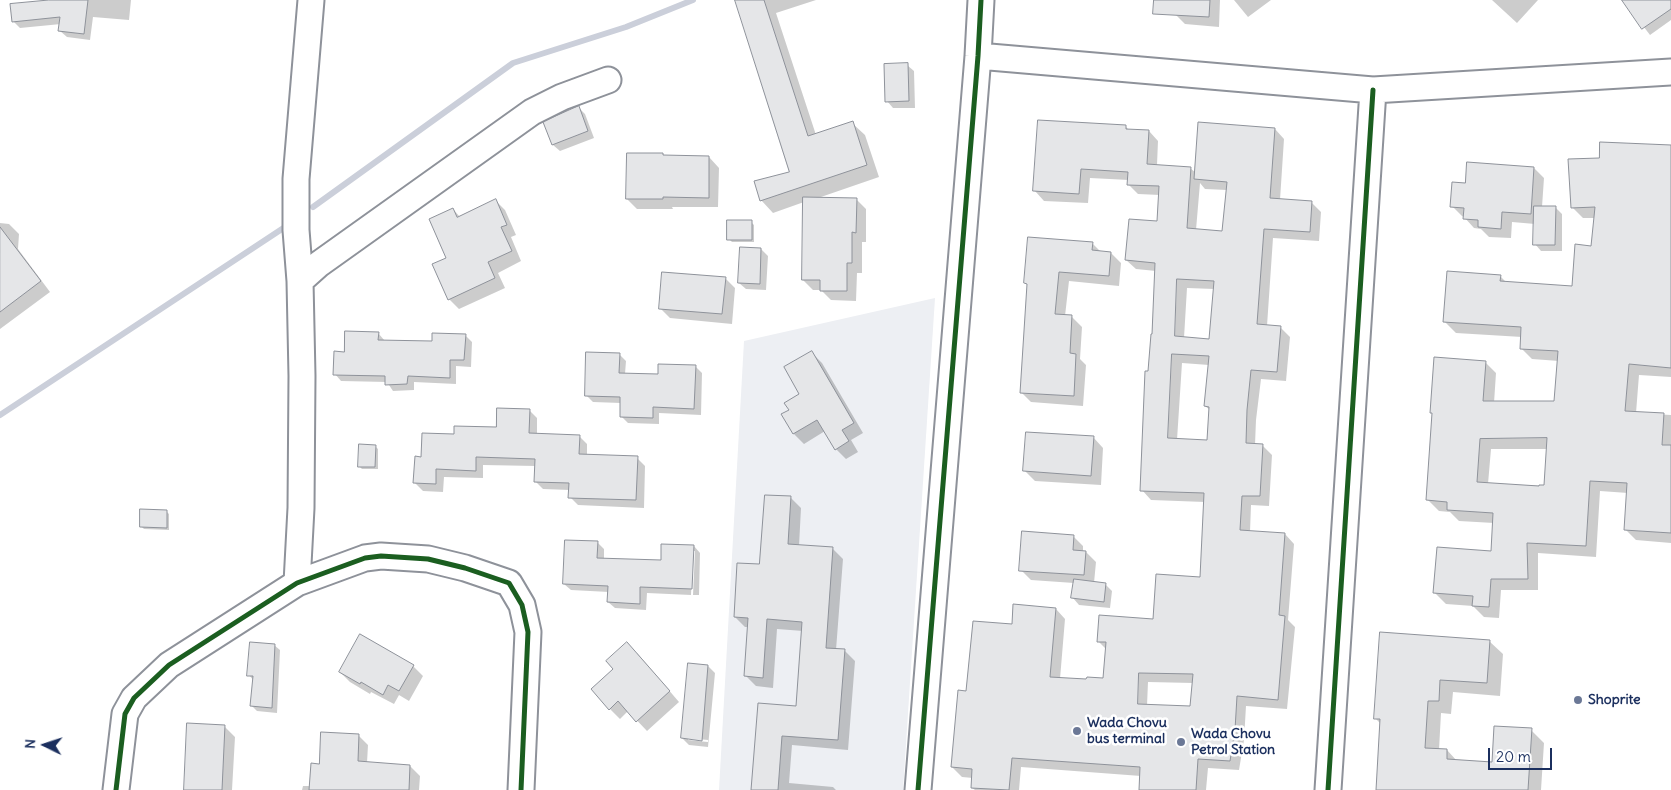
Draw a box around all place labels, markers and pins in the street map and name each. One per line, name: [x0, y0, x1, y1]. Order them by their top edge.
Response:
place label: Shoprite: [1588, 692, 1641, 708]
marker: Shoprite: [1572, 694, 1584, 706]
place label: Wada Chovu bus terminal: [1087, 715, 1167, 748]
marker: Wada Chovu bus terminal: [1071, 725, 1083, 737]
place label: Wada Chovu Petrol Station: [1191, 726, 1275, 759]
marker: Wada Chovu Petrol Station: [1175, 736, 1187, 748]

